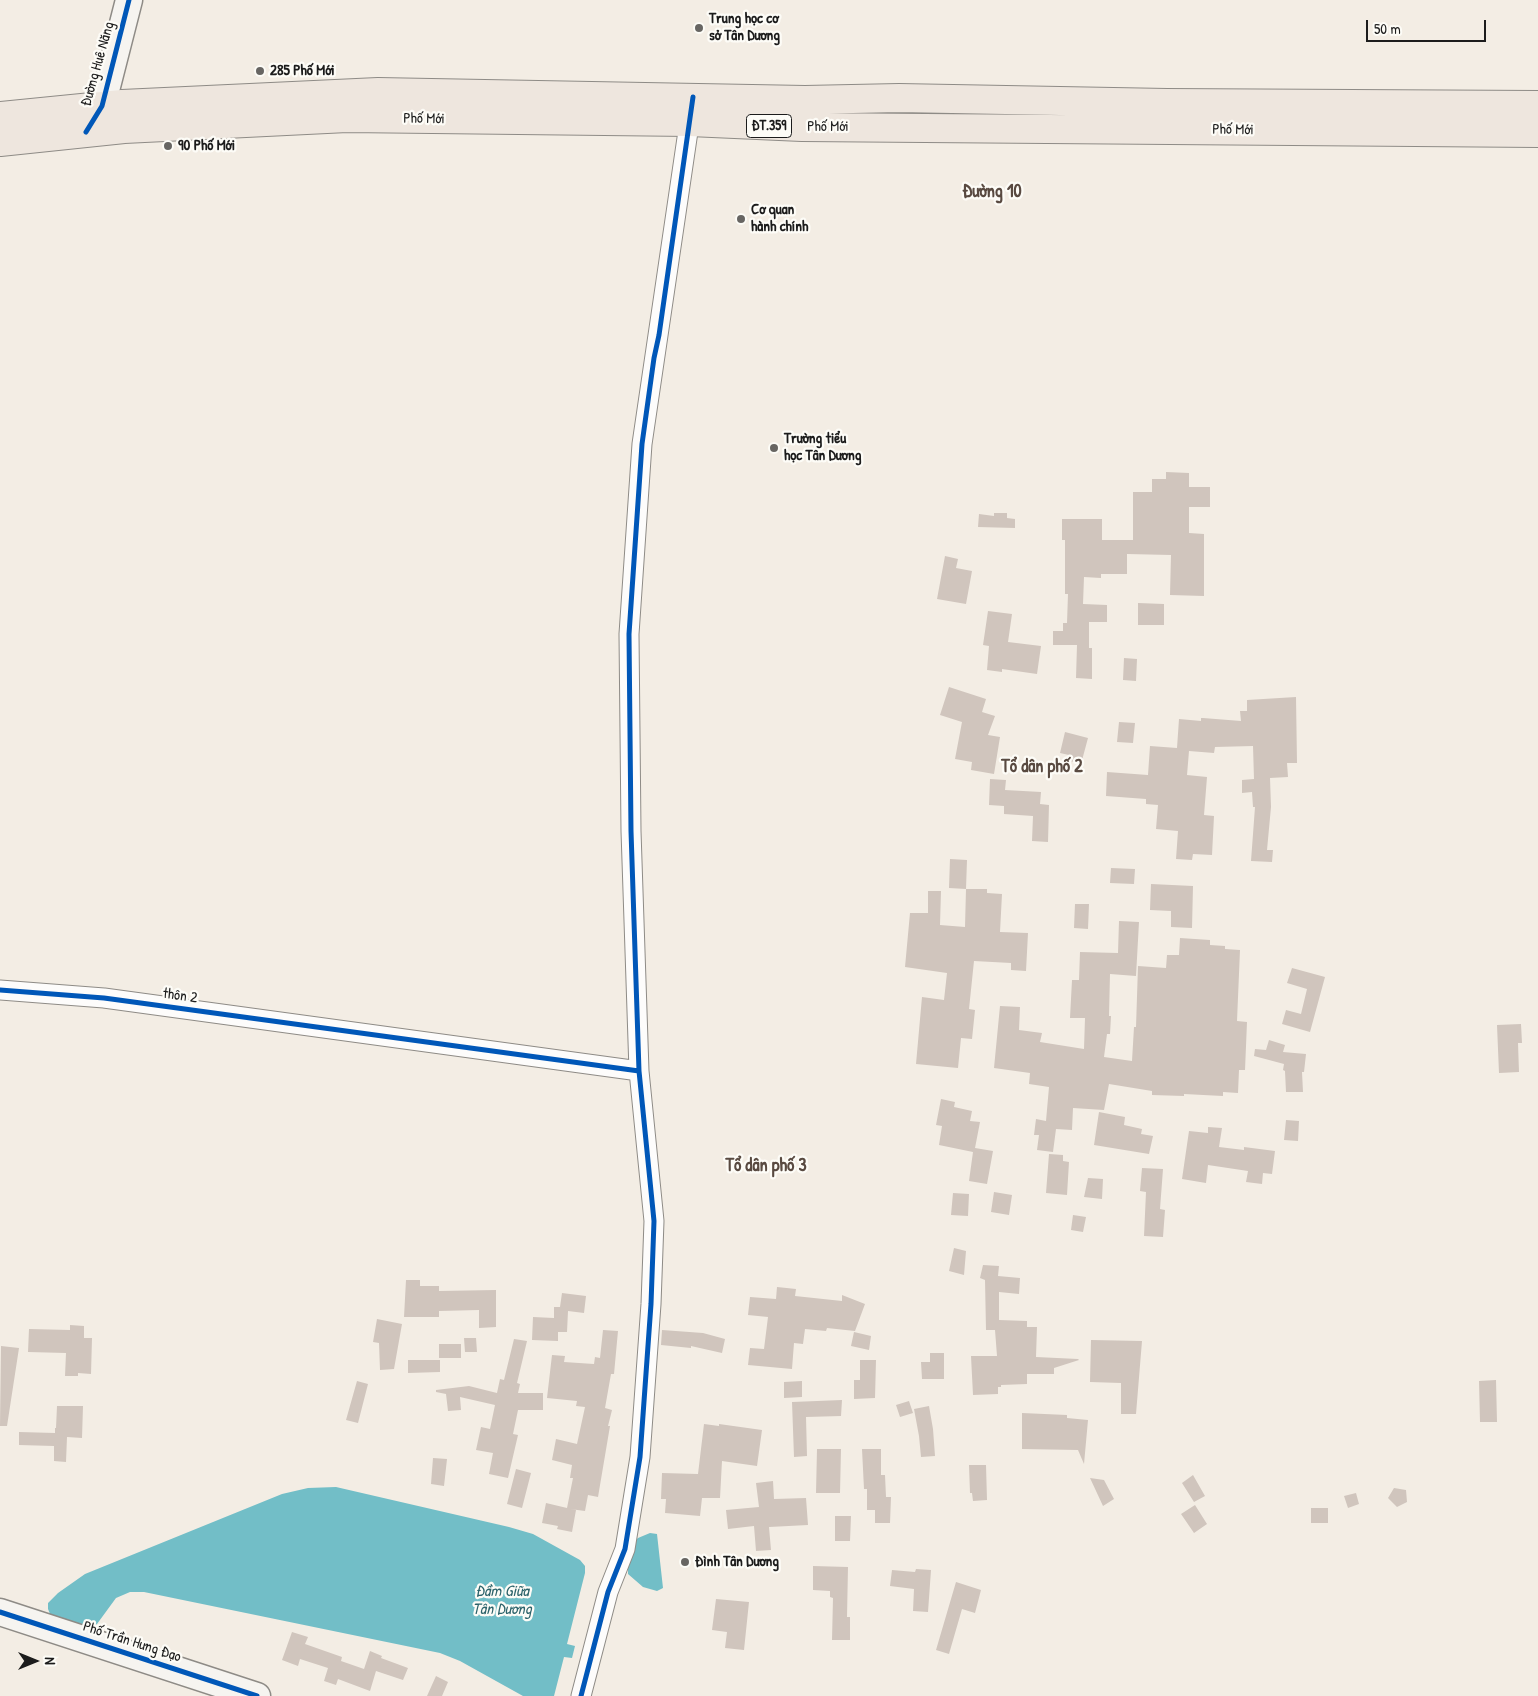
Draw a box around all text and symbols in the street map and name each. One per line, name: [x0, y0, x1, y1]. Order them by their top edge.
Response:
place label: Trung học cơ sở Tân Dương: [709, 10, 780, 45]
scale bar: [1368, 10, 1488, 42]
text: 50 m: [1374, 18, 1401, 39]
street label: Đường Huê Năng: [77, 20, 119, 108]
marker: Trung học cơ sở Tân Dương: [693, 22, 705, 34]
place label: 285 Phố Mới: [270, 62, 335, 80]
marker: 285 Phố Mới: [254, 65, 266, 77]
street label: Phố Mới: [403, 110, 445, 128]
road number: ĐT.359: [746, 114, 792, 138]
street label: Phố Mới: [807, 118, 849, 136]
street label: Phố Mới: [1212, 121, 1254, 139]
place label: 90 Phố Mới: [178, 137, 235, 155]
marker: 90 Phố Mới: [162, 140, 174, 152]
district label: Đường 10: [962, 181, 1022, 203]
place label: Cơ quan hành chính: [751, 201, 808, 236]
marker: Cơ quan hành chính: [735, 213, 747, 225]
place label: Trường tiểu học Tân Dương: [784, 430, 861, 465]
marker: Trường tiểu học Tân Dương: [768, 442, 780, 454]
district label: Tổ dân phố 2: [1001, 756, 1083, 778]
street label: thôn 2: [162, 985, 198, 1007]
district label: Tổ dân phố 3: [726, 1155, 806, 1177]
place label: Đình Tân Dương: [695, 1553, 779, 1571]
marker: Đình Tân Dương: [679, 1556, 691, 1568]
water label: Đầm Giữa Tân Dương: [472, 1582, 532, 1620]
street label: Phố Trần Hưng Đạo: [81, 1618, 183, 1666]
north arrow: [10, 1636, 60, 1686]
text: N: [41, 1657, 60, 1665]

